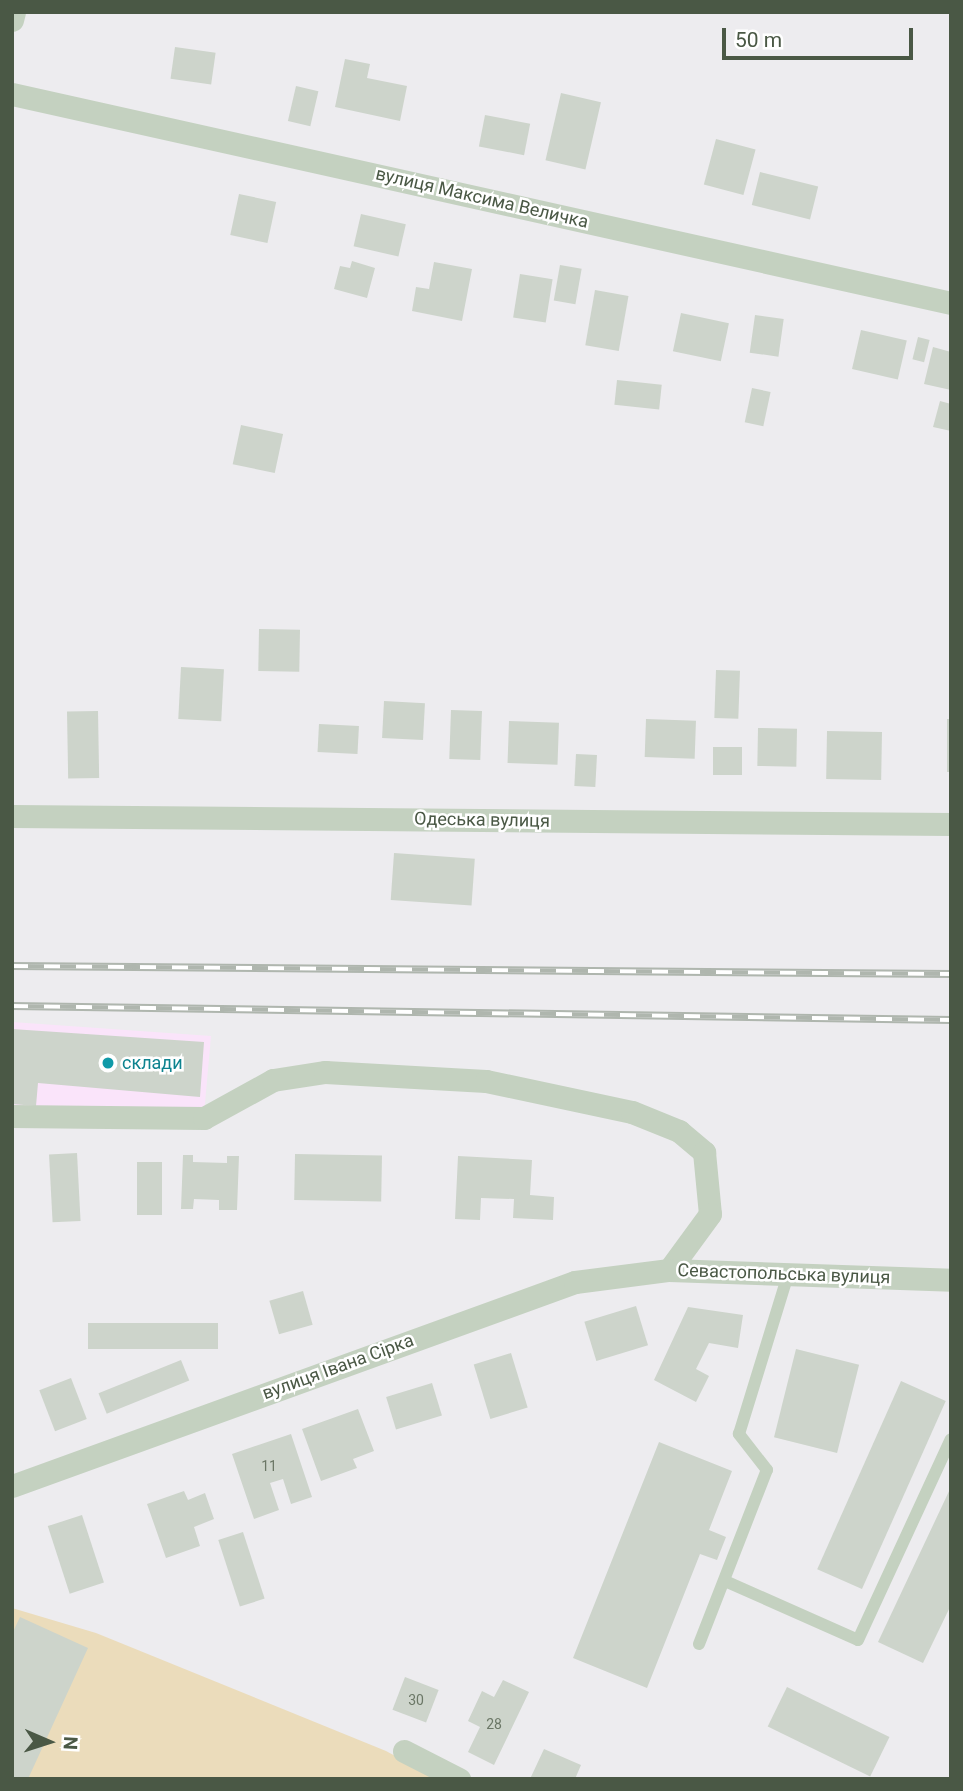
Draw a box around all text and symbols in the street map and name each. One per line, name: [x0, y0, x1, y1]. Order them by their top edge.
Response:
scale bar: [725, 14, 916, 58]
text: 50 m: [735, 28, 782, 52]
street label: вулиця Максима Величка: [374, 163, 590, 233]
street label: Одеська вулиця: [414, 808, 550, 832]
place label: склади: [122, 1052, 183, 1074]
marker: склади: [100, 1055, 116, 1071]
street label: Севастопольська вулиця: [677, 1259, 891, 1289]
street label: вулиця Івана Сірка: [259, 1330, 417, 1404]
house number: 11: [261, 1458, 277, 1474]
house number: 30: [408, 1692, 424, 1708]
north arrow: [14, 1707, 84, 1777]
house number: 28: [486, 1716, 502, 1732]
text: N: [59, 1736, 82, 1750]

